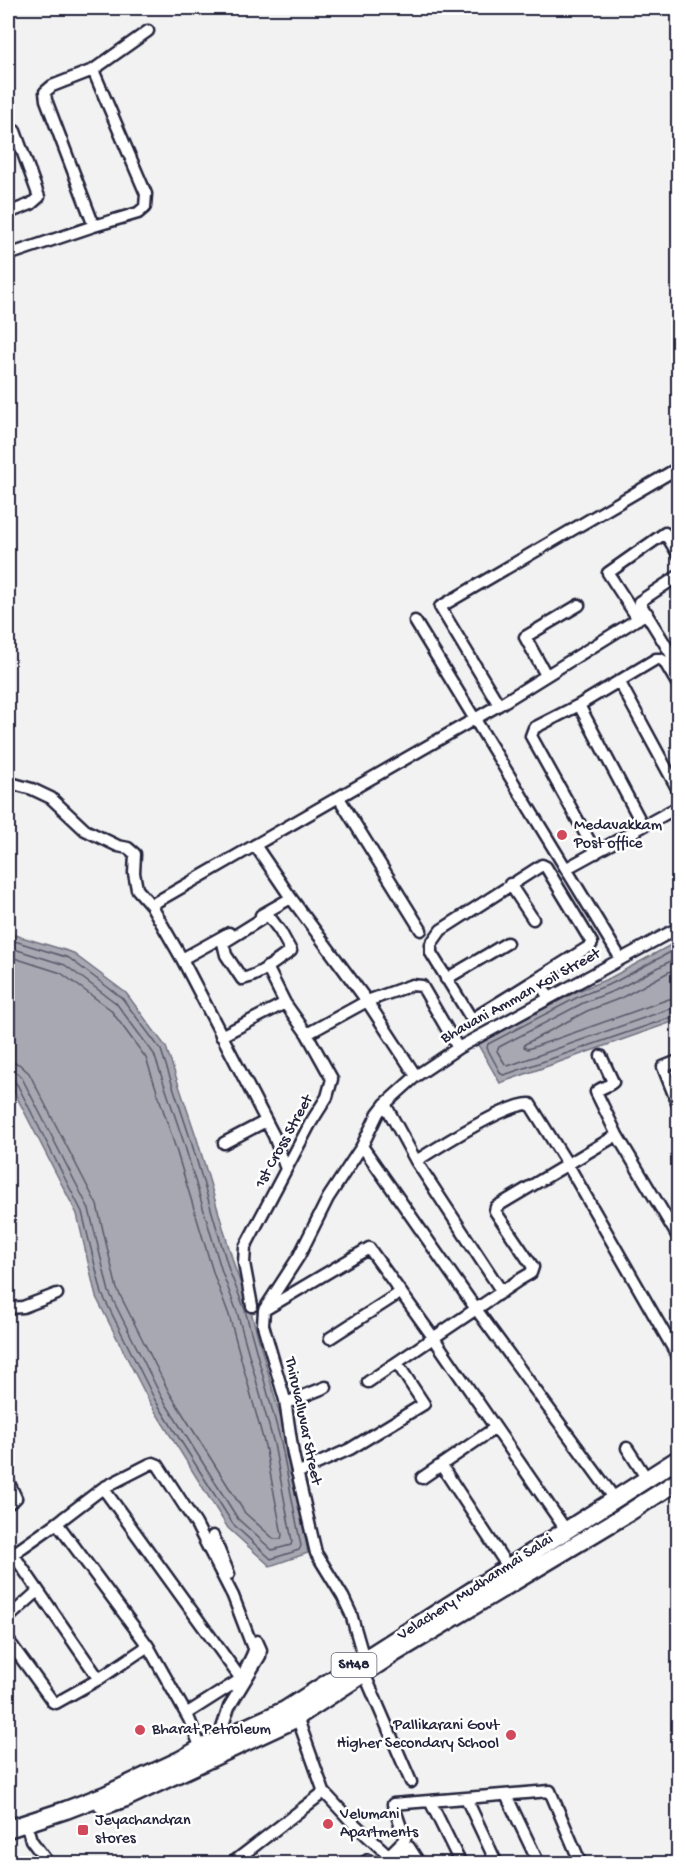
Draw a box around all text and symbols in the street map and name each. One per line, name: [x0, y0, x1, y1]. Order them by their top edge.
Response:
place label: Medavakkam Post office: [573, 817, 663, 854]
marker: Medavakkam Post office: [555, 828, 569, 842]
street label: Bhavani Amman Koil Street: [437, 944, 605, 1049]
street label: 1st Cross Street: [251, 1091, 319, 1193]
street label: Thiruvalluvar Street: [279, 1354, 325, 1488]
street label: Velachery Mudhanmai Salai: [394, 1530, 557, 1646]
road number: SH48: [332, 1653, 376, 1677]
place label: Pallikarani Govt Higher Secondary School: [337, 1717, 500, 1754]
place label: Bharat Petroleum: [151, 1721, 271, 1740]
marker: Bharat Petroleum: [133, 1723, 147, 1737]
marker: Pallikarani Govt Higher Secondary School: [504, 1728, 518, 1742]
place label: Velumani Apartments: [339, 1806, 419, 1843]
place label: Jeyachandran stores: [95, 1812, 191, 1849]
marker: Velumani Apartments: [321, 1817, 335, 1831]
marker: Jeyachandran stores: [76, 1823, 90, 1837]

